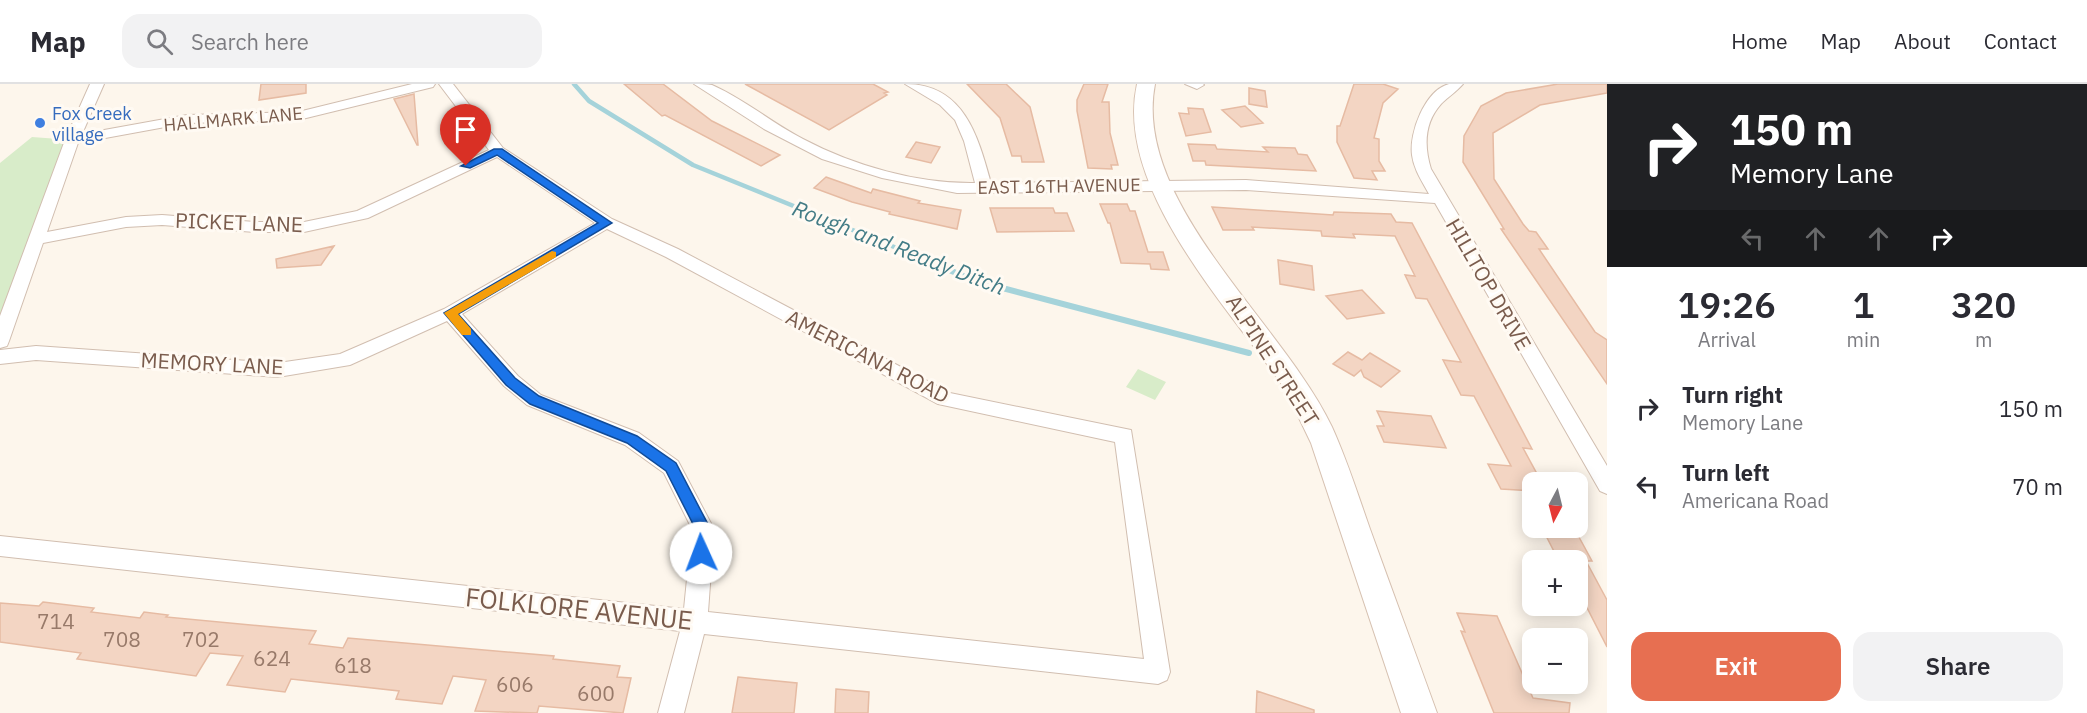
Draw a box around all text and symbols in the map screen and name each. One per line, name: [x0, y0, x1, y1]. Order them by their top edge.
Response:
search box: [122, 14, 542, 68]
text: Map: [30, 23, 86, 60]
icon: search: [143, 25, 176, 58]
text: Search here: [191, 27, 309, 56]
text: Home: [1731, 27, 1788, 55]
text: Map: [1821, 27, 1861, 55]
text: About: [1894, 27, 1951, 55]
text: Contact: [1984, 27, 2057, 55]
street label: HALLMARK LANE: [162, 101, 304, 137]
place label: Fox Creek village: [52, 102, 132, 146]
text: 150 m: [1730, 102, 1853, 157]
pin: [440, 104, 491, 166]
icon: right: [1631, 108, 1709, 186]
icon: arrive: [449, 113, 482, 146]
marker: Fox Creek village: [33, 116, 47, 130]
text: Memory Lane: [1730, 155, 1894, 190]
street label: EAST 16TH AVENUE: [977, 173, 1141, 199]
water label: Rough and Ready Ditch: [788, 193, 1010, 301]
street label: PICKET LANE: [174, 206, 304, 238]
street label: HILLTOP DRIVE: [1440, 213, 1538, 355]
icon: left: [1736, 222, 1769, 255]
icon: ahead: [1799, 222, 1832, 255]
icon: ahead: [1862, 222, 1895, 255]
icon: right: [1925, 222, 1958, 255]
text: 19:26: [1678, 281, 1776, 328]
text: 1: [1853, 281, 1874, 328]
text: 320: [1951, 281, 2016, 328]
street label: ALPINE STREET: [1220, 289, 1326, 431]
street label: AMERICANA ROAD: [782, 303, 954, 409]
text: Arrival: [1698, 326, 1756, 353]
text: min: [1847, 326, 1880, 353]
text: m: [1975, 326, 1992, 353]
street label: MEMORY LANE: [140, 345, 284, 381]
text: Turn right: [1682, 380, 1783, 409]
icon: right: [1631, 392, 1664, 425]
text: 150 m: [1999, 394, 2063, 423]
text: Memory Lane: [1682, 409, 1803, 436]
text: Turn left: [1682, 458, 1770, 487]
icon: left: [1631, 470, 1664, 503]
north arrow: [1522, 472, 1588, 538]
map controls: [1522, 472, 1588, 694]
text: 70 m: [2012, 472, 2063, 501]
text: Americana Road: [1682, 487, 1829, 514]
position arrow: [669, 521, 733, 585]
button: +: [1522, 550, 1588, 616]
street label: FOLKLORE AVENUE: [464, 579, 694, 637]
house number: 714: [37, 607, 75, 635]
house number: 708: [103, 625, 141, 653]
house number: 702: [182, 625, 220, 653]
button: −: [1522, 628, 1588, 694]
button: Exit: [1631, 632, 1841, 701]
button: Share: [1853, 632, 2063, 701]
house number: 624: [253, 644, 291, 672]
house number: 618: [334, 651, 372, 679]
house number: 606: [496, 670, 534, 698]
house number: 600: [577, 679, 615, 707]

